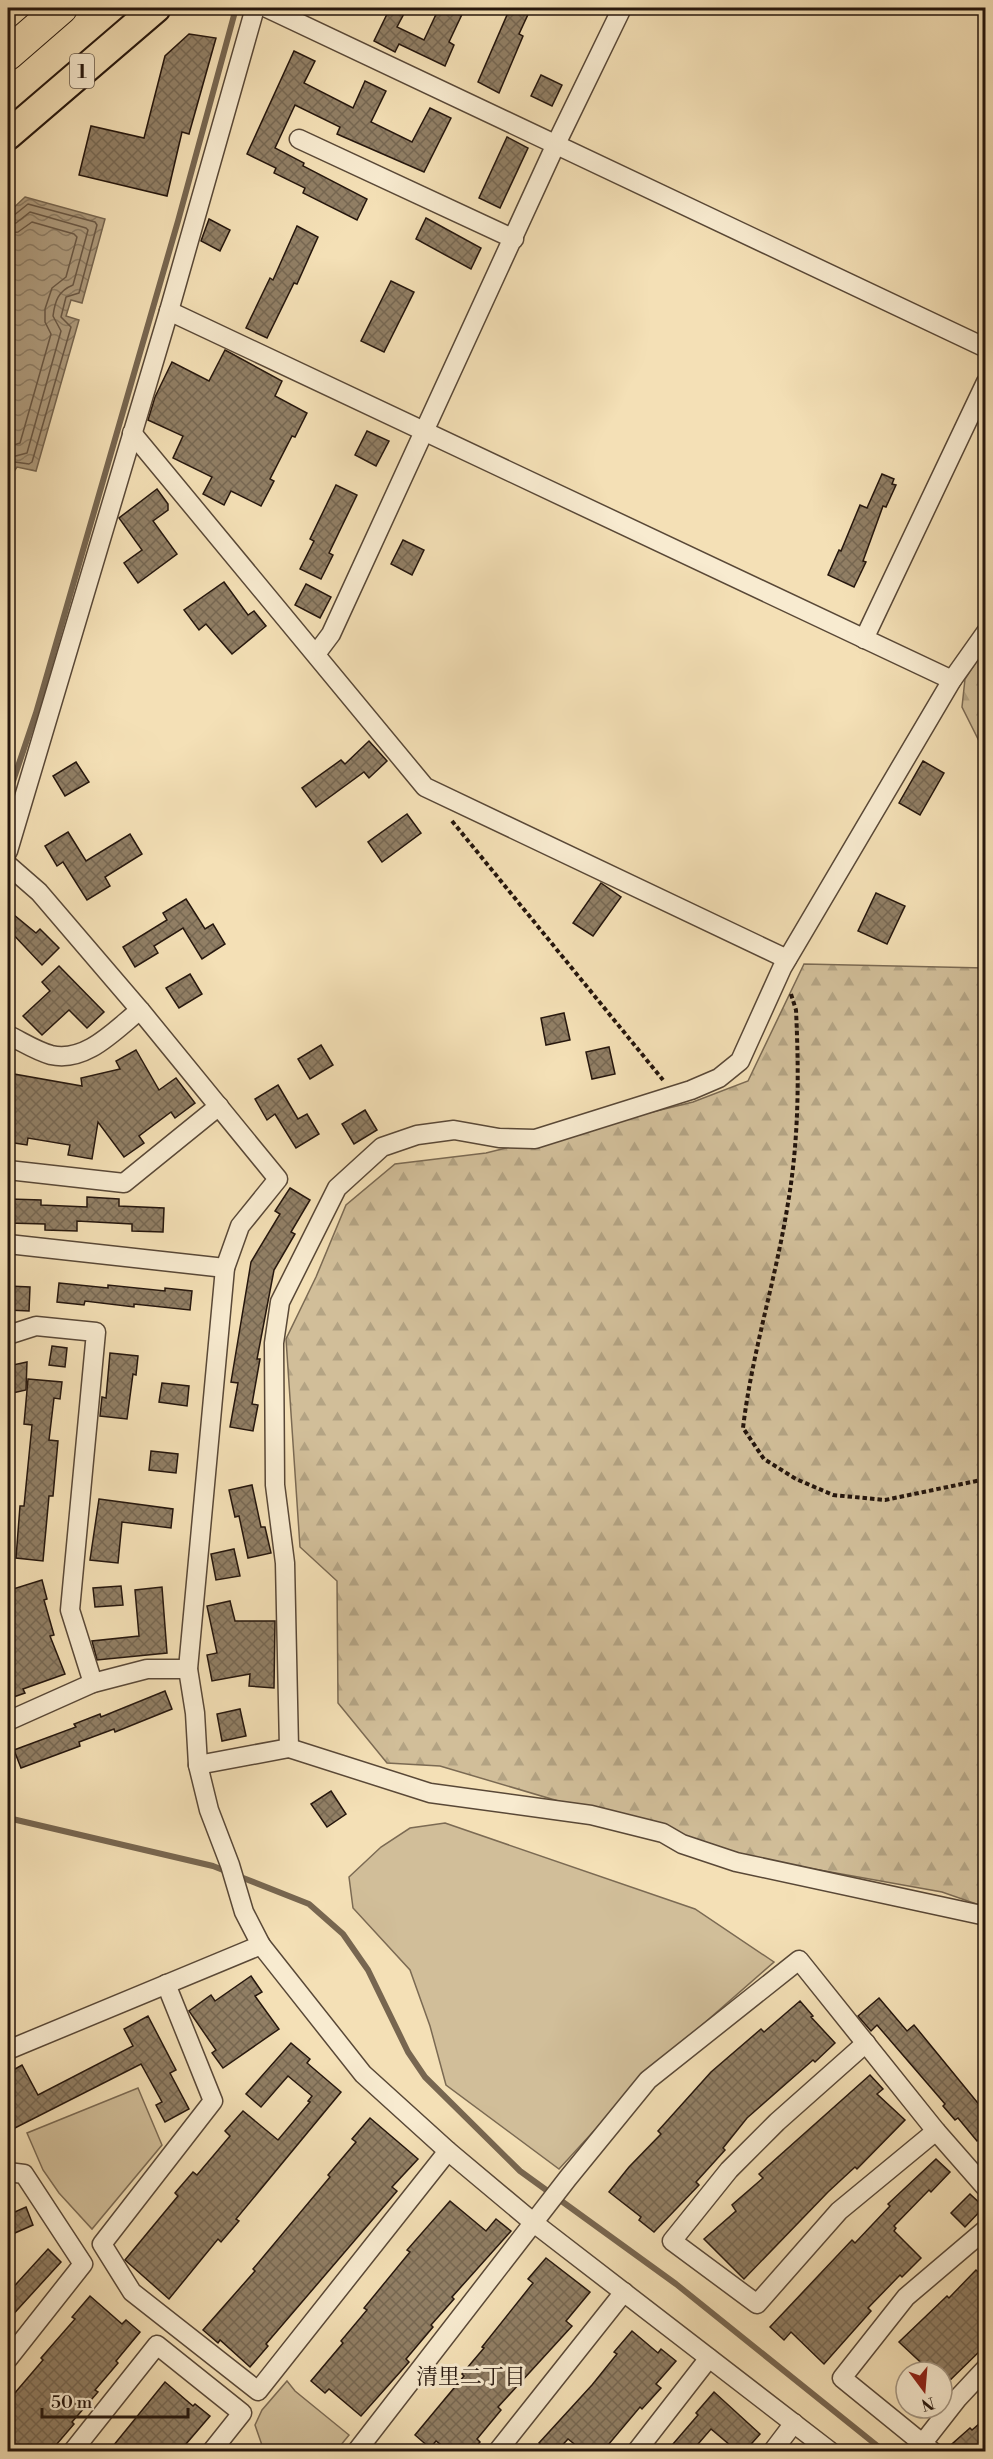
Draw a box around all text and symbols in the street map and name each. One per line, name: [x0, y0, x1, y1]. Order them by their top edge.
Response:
road number: 1: [70, 54, 94, 88]
north arrow: [894, 2360, 954, 2420]
district label: 清里二丁目: [416, 2364, 526, 2391]
scale bar: [42, 2381, 188, 2419]
text: 50 m: [51, 2391, 93, 2414]
text: N: [919, 2392, 937, 2415]

